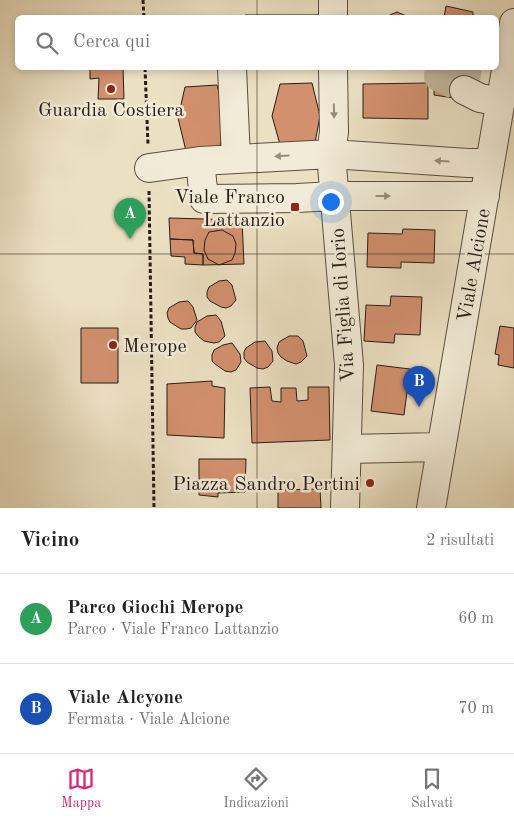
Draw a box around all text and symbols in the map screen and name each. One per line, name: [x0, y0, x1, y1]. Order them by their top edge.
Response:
search box: [15, 15, 499, 70]
icon: search: [33, 29, 61, 57]
text: Cerca qui: [73, 33, 150, 52]
marker: Guardia Costiera: [105, 83, 117, 95]
place label: Guardia Costiera: [38, 101, 184, 121]
one-way arrow: [330, 103, 338, 119]
one-way arrow: [274, 153, 290, 161]
one-way arrow: [433, 157, 449, 165]
place label: Viale Franco Lattanzio: [174, 188, 285, 231]
your location: [318, 189, 344, 215]
one-way arrow: [375, 192, 391, 200]
pin: A: [114, 198, 146, 239]
marker: Viale Franco Lattanzio: [289, 201, 301, 213]
street label: Viale Alcione: [455, 207, 495, 324]
street label: Via Figlia di Iorio: [329, 227, 359, 382]
place label: Merope: [123, 337, 187, 357]
marker: Merope: [107, 339, 119, 351]
pin: B: [403, 366, 435, 407]
place label: Piazza Sandro Pertini: [172, 475, 360, 495]
marker: Piazza Sandro Pertini: [364, 477, 376, 489]
text: Vicino: [20, 530, 79, 551]
text: 2 risultati: [426, 533, 494, 549]
text: Parco Giochi Merope: [67, 599, 244, 618]
text: A: [30, 611, 42, 627]
text: 60 m: [458, 611, 494, 627]
text: Parco · Viale Franco Lattanzio: [67, 622, 279, 638]
text: Viale Alcyone: [67, 689, 183, 708]
text: B: [30, 701, 42, 717]
text: 70 m: [458, 701, 494, 717]
text: Fermata · Viale Alcione: [67, 712, 230, 728]
tab: Mappa: [61, 765, 101, 812]
tab: Indicazioni: [223, 765, 289, 812]
tab: Salvati: [411, 765, 453, 812]

